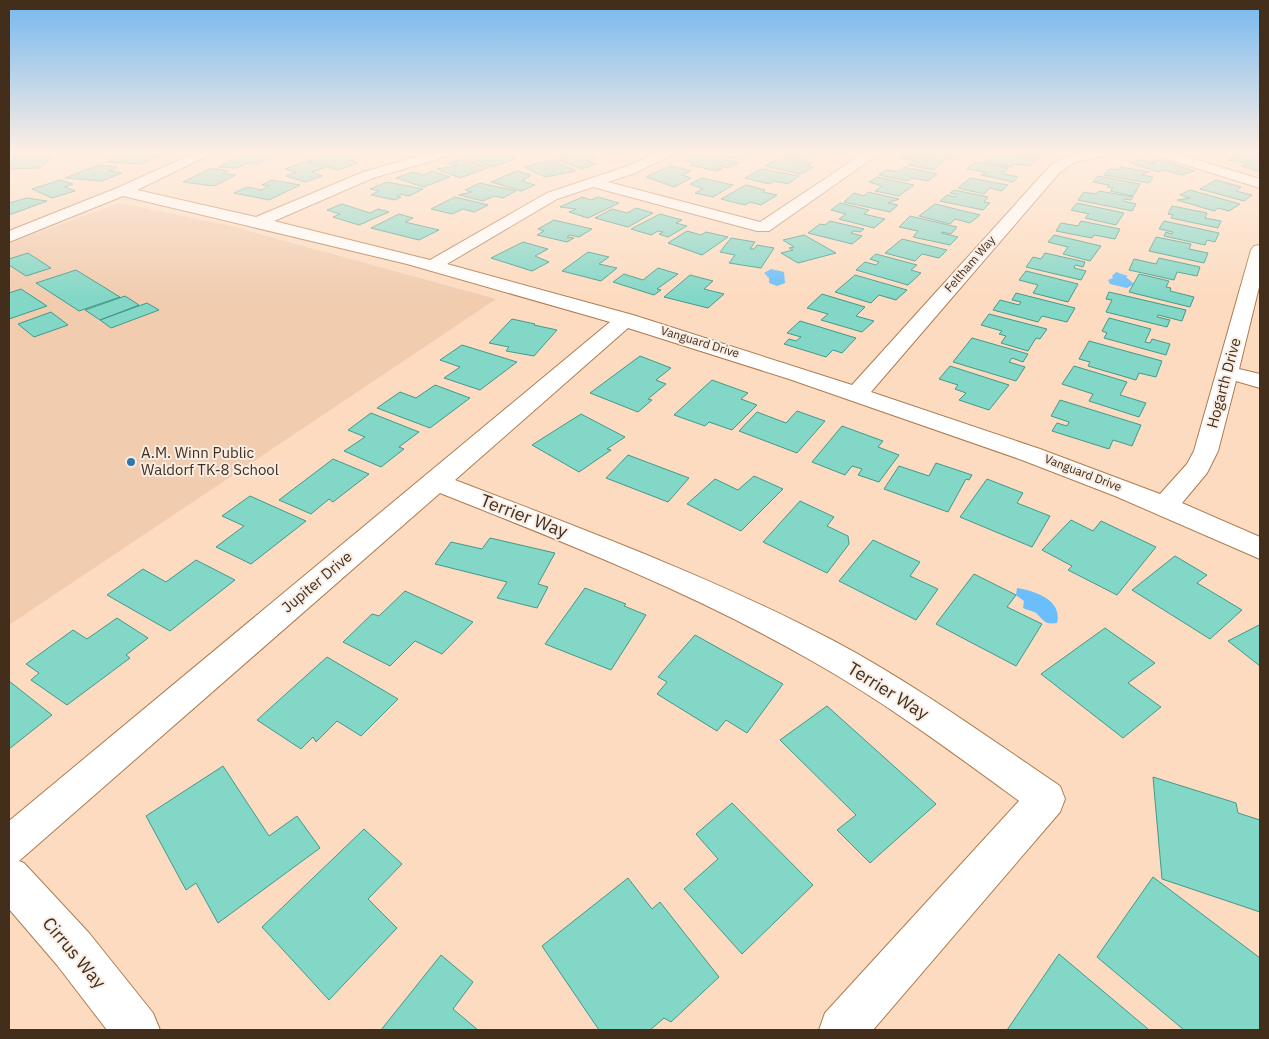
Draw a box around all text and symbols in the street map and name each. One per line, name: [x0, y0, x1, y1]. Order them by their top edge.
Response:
street label: Feltham Way: [941, 232, 998, 295]
street label: Vanguard Drive: [659, 322, 742, 361]
street label: Hogarth Drive: [1202, 336, 1245, 430]
place label: A.M. Winn Public Waldorf TK-8 School: [141, 443, 279, 479]
street label: Vanguard Drive: [1042, 451, 1124, 494]
marker: A.M. Winn Public Waldorf TK-8 School: [125, 456, 137, 468]
street label: Terrier Way: [477, 488, 571, 543]
street label: Jupiter Drive: [278, 547, 356, 617]
street label: Terrier Way: [843, 656, 933, 725]
street label: Cirrus Way: [38, 912, 111, 993]

